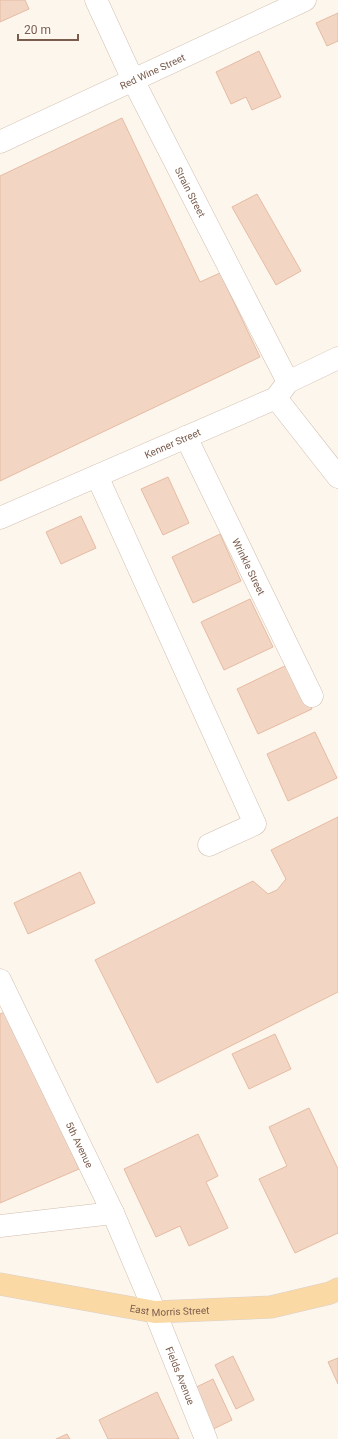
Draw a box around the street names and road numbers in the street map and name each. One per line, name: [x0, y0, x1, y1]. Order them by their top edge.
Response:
street label: Red Wine Street: [118, 51, 187, 91]
street label: Strain Street: [173, 165, 208, 219]
street label: Kenner Street: [143, 426, 202, 460]
street label: Wrinkle Street: [231, 536, 267, 597]
street label: 5th Avenue: [64, 1120, 96, 1169]
street label: East Morris Street: [129, 1302, 210, 1318]
street label: Fields Avenue: [164, 1345, 197, 1406]

